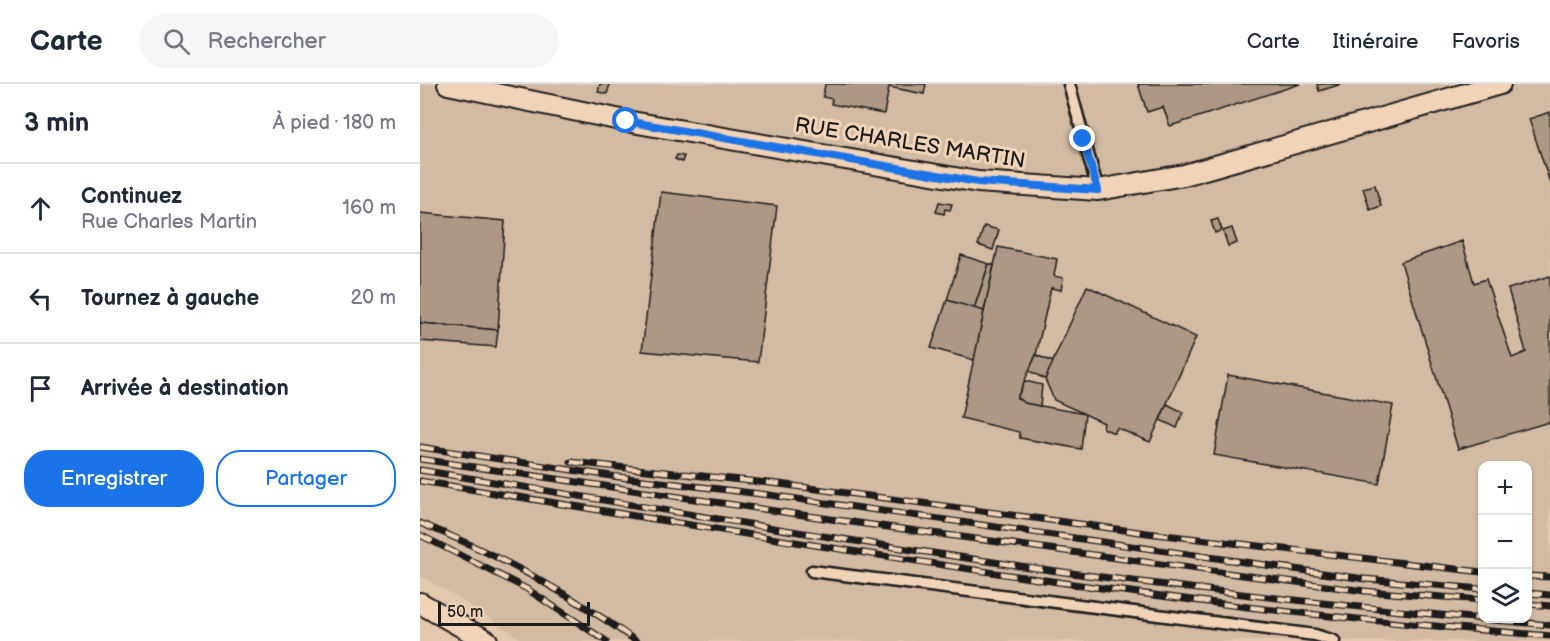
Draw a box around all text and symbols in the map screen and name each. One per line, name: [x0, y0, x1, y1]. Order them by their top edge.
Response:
search box: [139, 14, 559, 68]
text: Carte: [30, 25, 103, 58]
icon: search: [160, 25, 193, 58]
text: Rechercher: [208, 28, 326, 55]
text: Carte: [1247, 29, 1300, 54]
text: Itinéraire: [1333, 29, 1419, 54]
text: Favoris: [1452, 29, 1520, 54]
route start: [612, 107, 638, 133]
text: 3 min: [24, 108, 89, 139]
text: À pied · 180 m: [273, 111, 396, 135]
street label: RUE CHARLES MARTIN: [793, 112, 1027, 174]
route end: [1069, 125, 1095, 151]
text: Continuez: [81, 183, 182, 210]
icon: ahead: [24, 192, 57, 225]
text: 160 m: [342, 196, 396, 220]
text: Rue Charles Martin: [81, 210, 257, 234]
icon: left: [24, 282, 57, 315]
text: Tournez à gauche: [81, 285, 259, 312]
text: 20 m: [351, 286, 396, 310]
icon: arrive: [24, 372, 57, 405]
text: Arrivée à destination: [81, 375, 289, 402]
button: Enregistrer: [24, 450, 204, 507]
button: Partager: [216, 450, 396, 507]
map controls: [1478, 461, 1532, 623]
button: +: [1478, 461, 1532, 515]
button: −: [1478, 515, 1532, 569]
button: layers: [1478, 569, 1532, 623]
scale bar: [438, 599, 590, 626]
text: 50 m: [447, 603, 483, 622]

